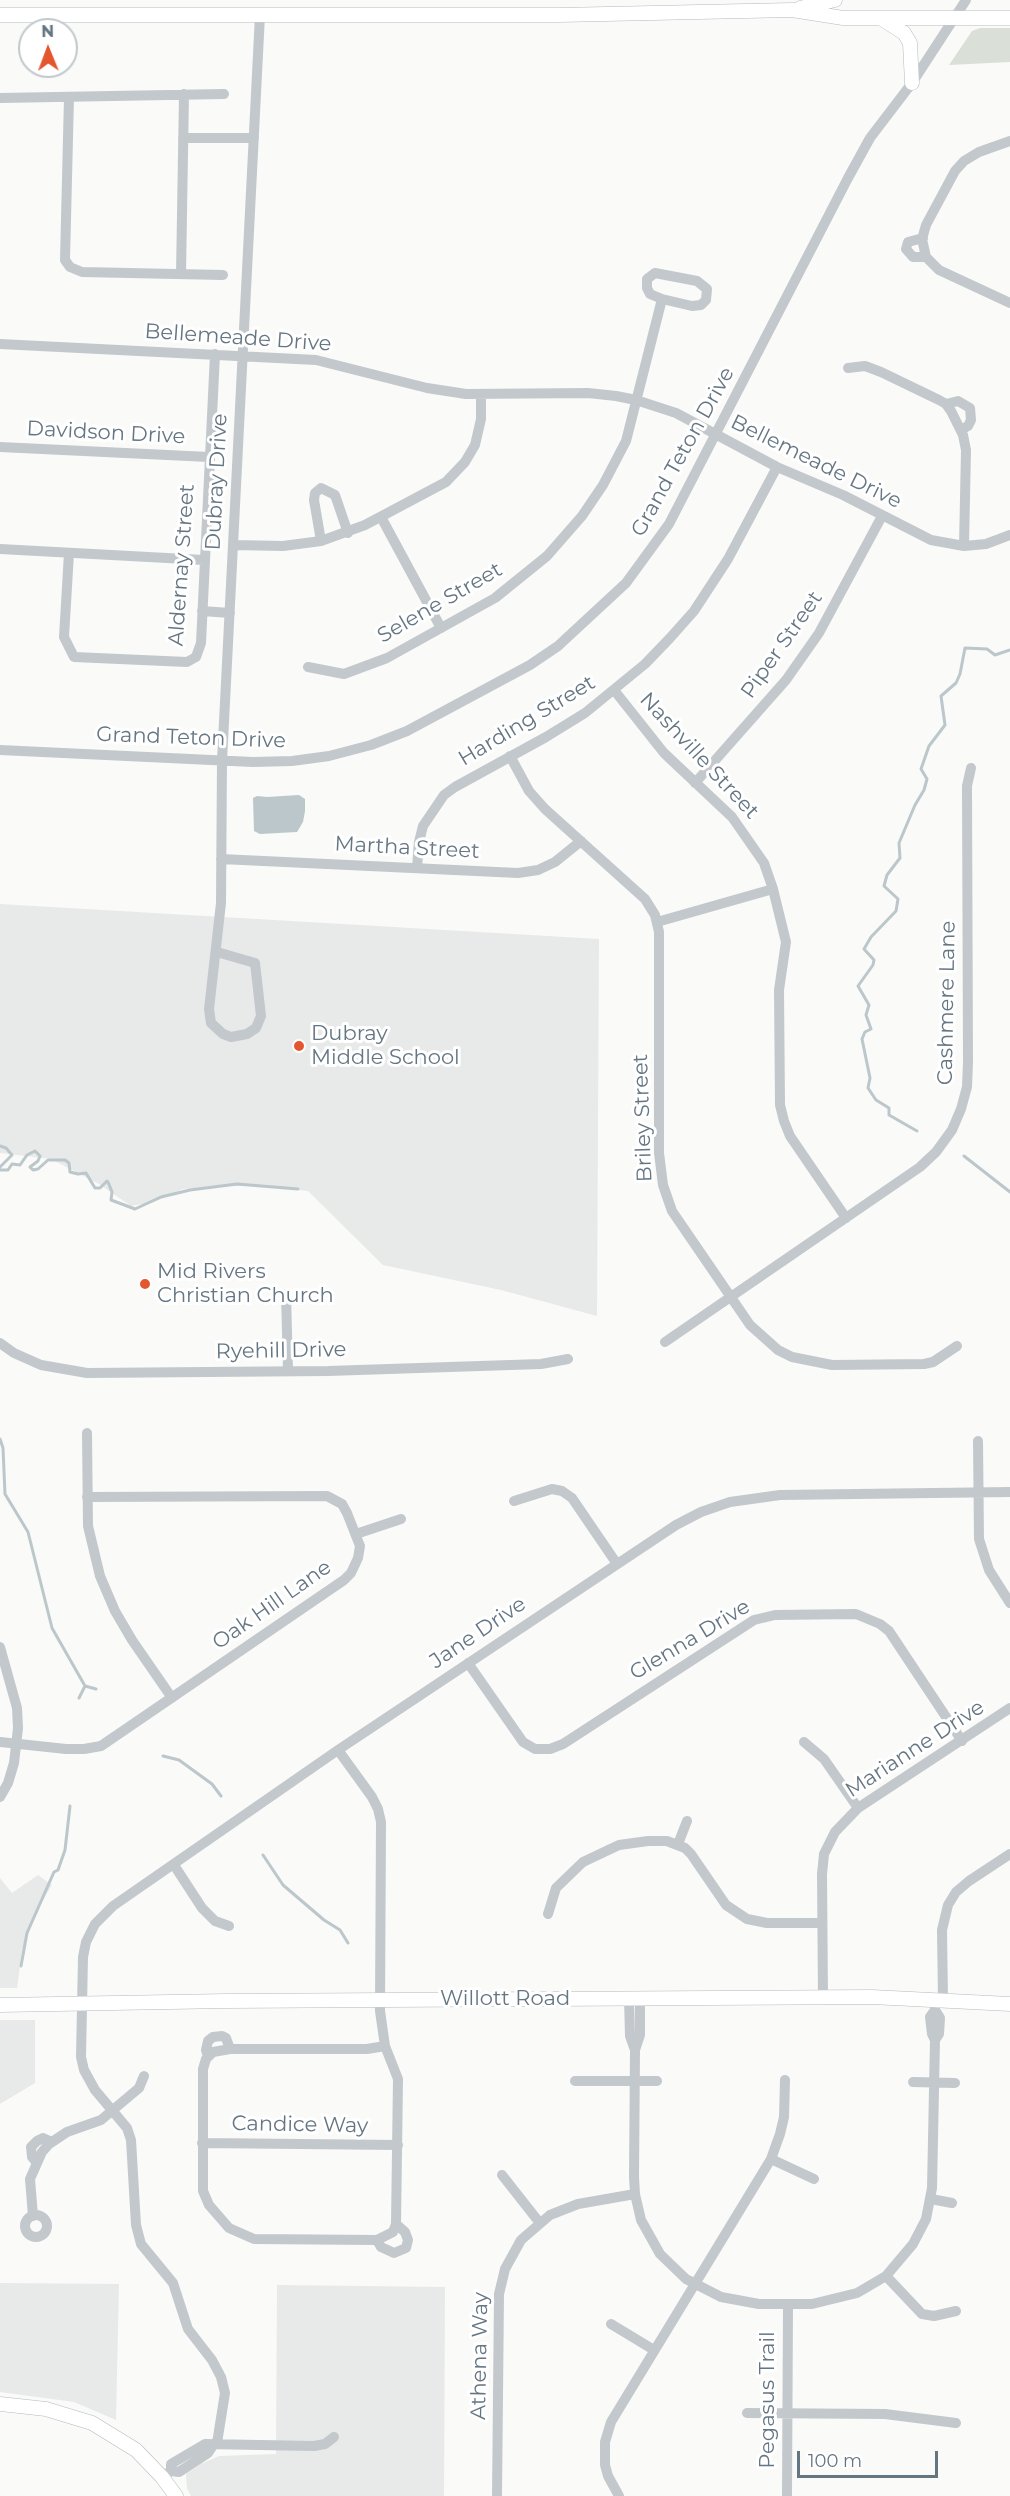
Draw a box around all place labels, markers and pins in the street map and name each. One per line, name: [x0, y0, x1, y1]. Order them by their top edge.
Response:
place label: Dubray Middle School: [311, 1021, 460, 1071]
marker: Dubray Middle School: [292, 1039, 306, 1053]
place label: Mid Rivers Christian Church: [157, 1259, 334, 1309]
marker: Mid Rivers Christian Church: [138, 1277, 152, 1291]

